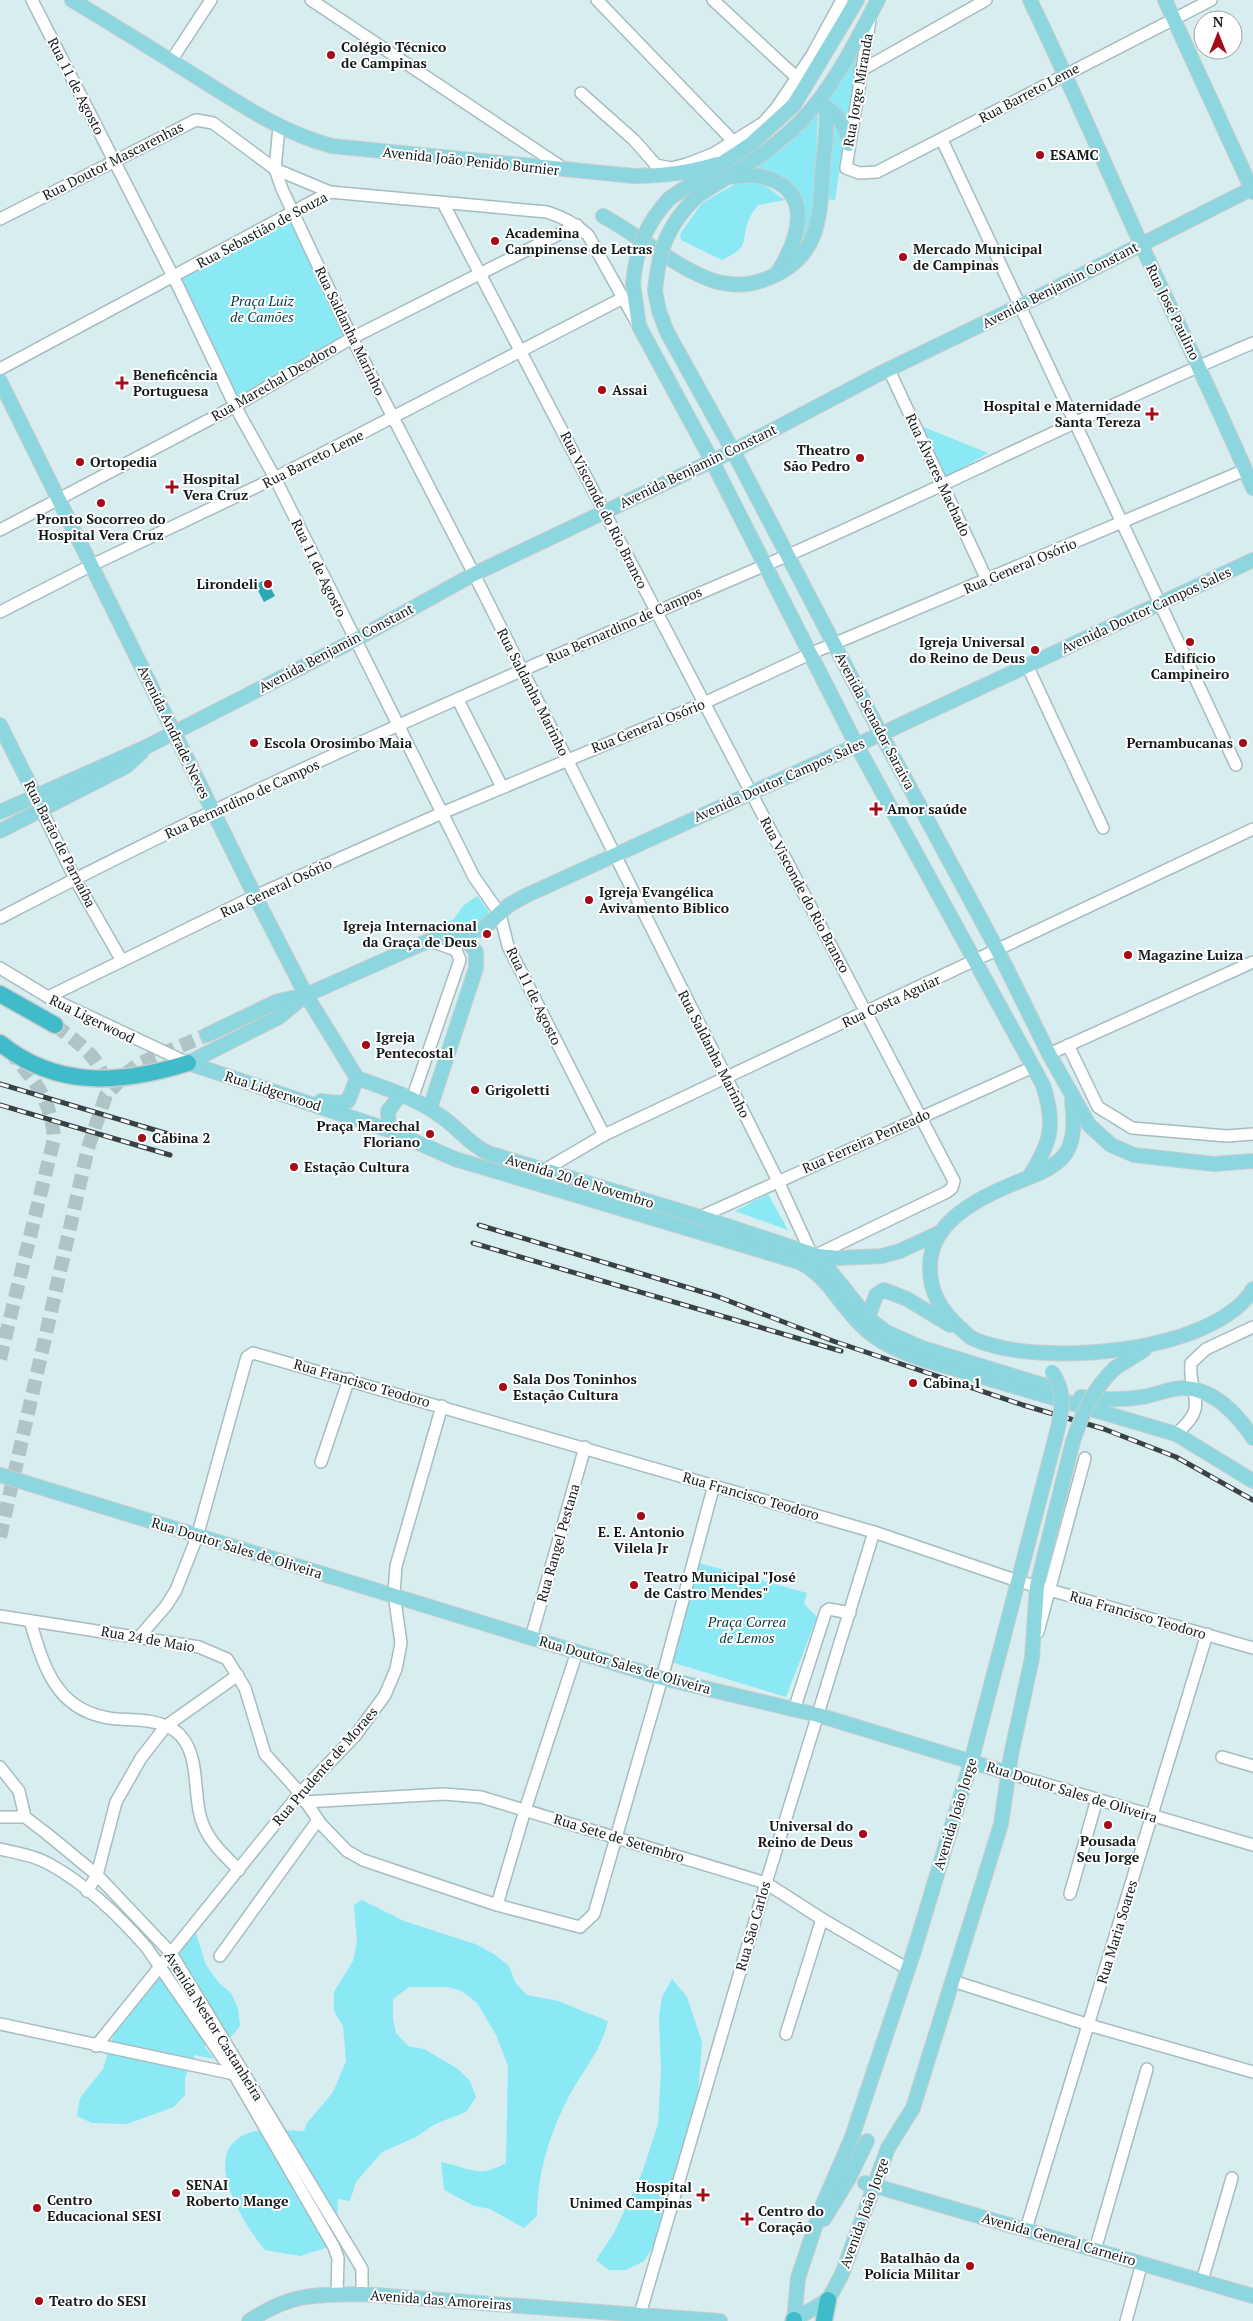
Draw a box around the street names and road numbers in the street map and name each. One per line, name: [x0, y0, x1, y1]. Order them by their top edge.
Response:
street label: Rua Jorge Miranda: [838, 32, 877, 148]
street label: Rua 11 de Agosto: [44, 34, 109, 138]
street label: Rua Barreto Leme: [975, 58, 1082, 127]
street label: Rua Doutor Mascarenhas: [39, 117, 186, 204]
street label: Avenida João Penido Burnier: [382, 142, 561, 179]
street label: Rua Sebastião de Souza: [193, 187, 331, 272]
street label: Avenida Benjamin Constant: [978, 236, 1142, 332]
street label: Rua José Paulino: [1142, 261, 1205, 363]
street label: Rua Saldanha Marinho: [311, 263, 390, 399]
street label: Rua Marechal Deodoro: [208, 338, 340, 425]
street label: Rua Álvares Machado: [902, 410, 975, 540]
street label: Avenida Benjamin Constant: [616, 419, 780, 512]
street label: Rua Barreto Leme: [259, 425, 367, 492]
street label: Rua Visconde do Rio Branco: [556, 428, 653, 592]
street label: Rua 11 de Agosto: [287, 516, 352, 620]
street label: Rua General Osório: [960, 533, 1079, 598]
street label: Avenida Doutor Campos Sales: [1058, 562, 1234, 657]
street label: Rua Bernardino de Campos: [543, 582, 705, 668]
street label: Avenida Benjamin Constant: [255, 598, 417, 697]
street label: Rua Saldanha Marinho: [493, 625, 574, 759]
street label: Avenida Senador Saraiva: [831, 649, 920, 793]
street label: Avenida Andrade Neves: [134, 662, 215, 802]
street label: Rua General Osório: [588, 694, 708, 757]
street label: Avenida Doutor Campos Sales: [690, 733, 868, 826]
street label: Rua Bernardino de Campos: [161, 754, 322, 843]
street label: Rua Barão de Parnaíba: [20, 777, 101, 910]
street label: Rua Visconde do Rio Branco: [756, 813, 855, 976]
street label: Rua General Osório: [217, 853, 335, 922]
street label: Rua 11 de Agosto: [502, 944, 567, 1048]
street label: Rua Costa Aguiar: [839, 969, 944, 1032]
street label: Rua Saldanha Marinho: [674, 987, 755, 1121]
street label: Rua Ligerwood: [46, 990, 138, 1047]
street label: Rua Lidgerwood: [223, 1066, 324, 1115]
street label: Rua Ferreira Penteado: [799, 1104, 933, 1177]
street label: Avenida 20 de Novembro: [504, 1149, 657, 1212]
street label: Rua Francisco Teodoro: [292, 1354, 433, 1411]
street label: Rua Francisco Teodoro: [681, 1467, 822, 1524]
street label: Rua Rangel Pestana: [532, 1481, 584, 1604]
street label: Rua Doutor Sales de Oliveira: [149, 1512, 325, 1583]
street label: Rua Francisco Teodoro: [1068, 1586, 1209, 1643]
street label: Rua 24 de Maio: [100, 1621, 197, 1656]
street label: Rua Doutor Sales de Oliveira: [537, 1631, 713, 1698]
street label: Rua Prudente de Moraes: [268, 1702, 382, 1829]
street label: Avenida João Jorge: [928, 1755, 981, 1872]
street label: Rua Doutor Sales de Oliveira: [984, 1756, 1160, 1827]
street label: Rua Sete de Setembro: [552, 1809, 687, 1866]
street label: Rua Maria Soares: [1092, 1878, 1141, 1986]
street label: Rua São Carlos: [731, 1879, 774, 1973]
street label: Avenida Nestor Castanheira: [161, 1947, 268, 2104]
street label: Avenida João Jorge: [835, 2155, 892, 2271]
street label: Avenida General Carneiro: [980, 2207, 1139, 2270]
street label: Avenida das Amoreiras: [370, 2285, 512, 2314]

